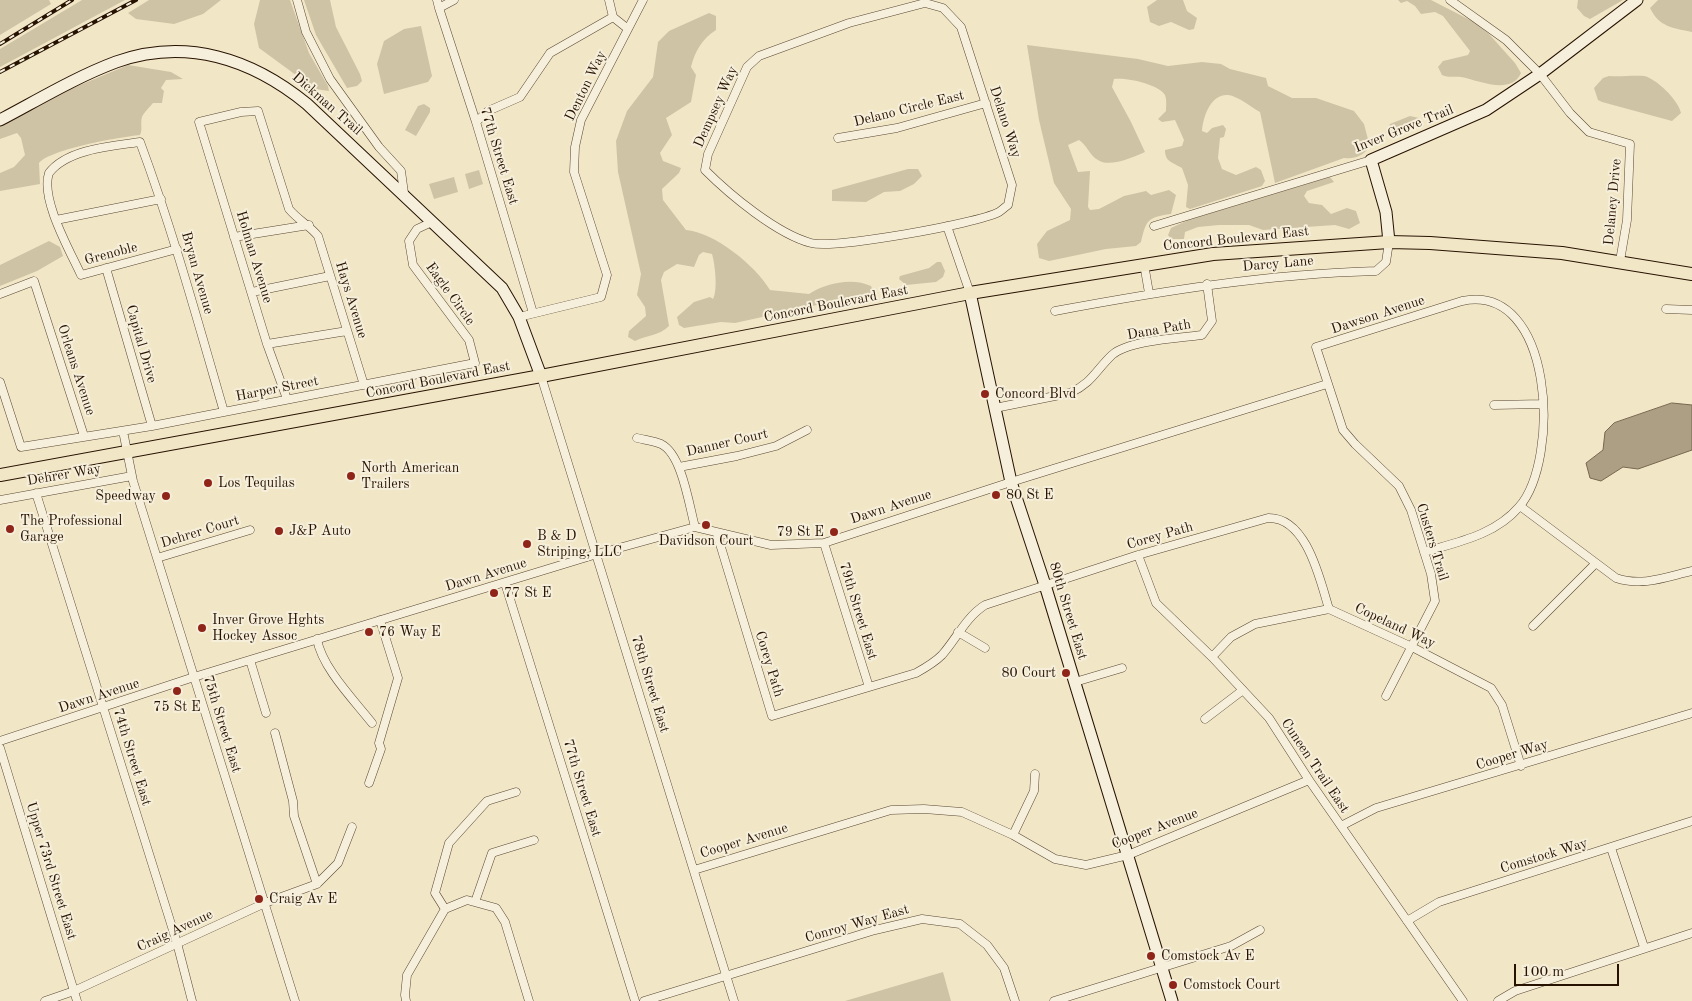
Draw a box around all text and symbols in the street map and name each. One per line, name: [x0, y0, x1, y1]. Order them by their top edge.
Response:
street label: Denton Way: [562, 48, 610, 124]
street label: Dempsey Way: [691, 64, 741, 150]
street label: Dickman Trail: [288, 69, 366, 139]
street label: Delano Way: [986, 84, 1024, 160]
street label: Delano Circle East: [852, 87, 966, 131]
street label: Inver Grove Trail: [1352, 101, 1456, 157]
street label: 77th Street East: [476, 105, 522, 207]
street label: Delaney Drive: [1601, 158, 1625, 246]
street label: Holman Avenue: [232, 209, 276, 305]
street label: Concord Boulevard East: [1162, 223, 1310, 255]
street label: Bryan Avenue: [177, 230, 217, 316]
street label: Grenoble: [83, 239, 139, 269]
street label: Darcy Lane: [1242, 253, 1314, 275]
street label: Hays Avenue: [331, 259, 371, 341]
street label: Eagle Circle: [422, 259, 478, 329]
street label: Concord Boulevard East: [762, 282, 910, 326]
street label: Dawson Avenue: [1329, 292, 1427, 338]
street label: Capital Drive: [122, 303, 160, 385]
street label: Dana Path: [1126, 316, 1192, 344]
street label: Orleans Avenue: [53, 322, 99, 418]
street label: Concord Boulevard East: [364, 358, 512, 402]
street label: Harper Street: [234, 373, 320, 405]
place label: Concord Blvd: [995, 386, 1076, 402]
marker: Concord Blvd: [979, 388, 991, 400]
street label: Danner Court: [684, 425, 770, 461]
street label: Dehrer Way: [26, 460, 102, 490]
place label: North American Trailers: [361, 460, 459, 492]
marker: North American Trailers: [345, 470, 357, 482]
place label: Los Tequilas: [218, 475, 295, 491]
marker: Los Tequilas: [202, 477, 214, 489]
street label: Dawn Avenue: [848, 486, 934, 528]
place label: 80 St E: [1006, 487, 1053, 503]
place label: Speedway: [95, 488, 156, 504]
marker: 80 St E: [990, 489, 1002, 501]
marker: Speedway: [160, 490, 172, 502]
street label: Custers Trail: [1412, 501, 1452, 583]
street label: Dehrer Court: [159, 512, 241, 552]
place label: The Professional Garage: [20, 513, 122, 546]
marker: Davidson Court: [700, 519, 712, 531]
street label: Corey Path: [1125, 519, 1195, 553]
marker: The Professional Garage: [4, 523, 16, 535]
place label: J&P Auto: [289, 523, 351, 539]
place label: 79 St E: [777, 524, 824, 540]
marker: J&P Auto: [273, 525, 285, 537]
marker: 79 St E: [828, 526, 840, 538]
place label: B & D Striping, LLC: [537, 528, 622, 560]
place label: Davidson Court: [659, 533, 753, 549]
marker: B & D Striping, LLC: [521, 538, 533, 550]
street label: Dawn Avenue: [443, 555, 529, 595]
street label: 79th Street East: [835, 560, 881, 662]
street label: 80th Street East: [1045, 560, 1091, 662]
place label: 77 St E: [504, 585, 551, 601]
marker: 77 St E: [488, 587, 500, 599]
street label: Copeland Way: [1352, 600, 1438, 652]
place label: Inver Grove Hghts Hockey Assoc: [212, 612, 324, 644]
marker: Inver Grove Hghts Hockey Assoc: [196, 622, 208, 634]
place label: 76 Way E: [379, 624, 441, 640]
marker: 76 Way E: [363, 626, 375, 638]
street label: Corey Path: [751, 629, 787, 699]
street label: 78th Street East: [627, 633, 673, 735]
place label: 80 Court: [1001, 665, 1056, 681]
marker: 80 Court: [1060, 667, 1072, 679]
street label: 75th Street East: [199, 673, 245, 775]
street label: Dawn Avenue: [56, 675, 142, 717]
marker: 75 St E: [171, 685, 183, 697]
place label: 75 St E: [153, 699, 201, 715]
street label: 74th Street East: [109, 706, 155, 808]
street label: Cuneen Trail East: [1277, 716, 1353, 816]
street label: Cooper Way: [1474, 736, 1550, 774]
street label: 77th Street East: [559, 737, 605, 839]
street label: Upper 73rd Street East: [22, 800, 80, 942]
street label: Cooper Avenue: [1109, 805, 1201, 853]
street label: Cooper Avenue: [698, 820, 790, 862]
street label: Comstock Way: [1498, 835, 1590, 877]
place label: Craig Av E: [269, 891, 337, 907]
marker: Craig Av E: [253, 893, 265, 905]
street label: Conroy Way East: [803, 901, 911, 947]
street label: Craig Avenue: [134, 906, 216, 956]
place label: Comstock Av E: [1161, 948, 1254, 964]
marker: Comstock Av E: [1145, 950, 1157, 962]
scale bar: [1517, 954, 1622, 986]
text: 100 m: [1522, 965, 1564, 980]
place label: Comstock Court: [1183, 977, 1280, 993]
marker: Comstock Court: [1167, 979, 1179, 991]

